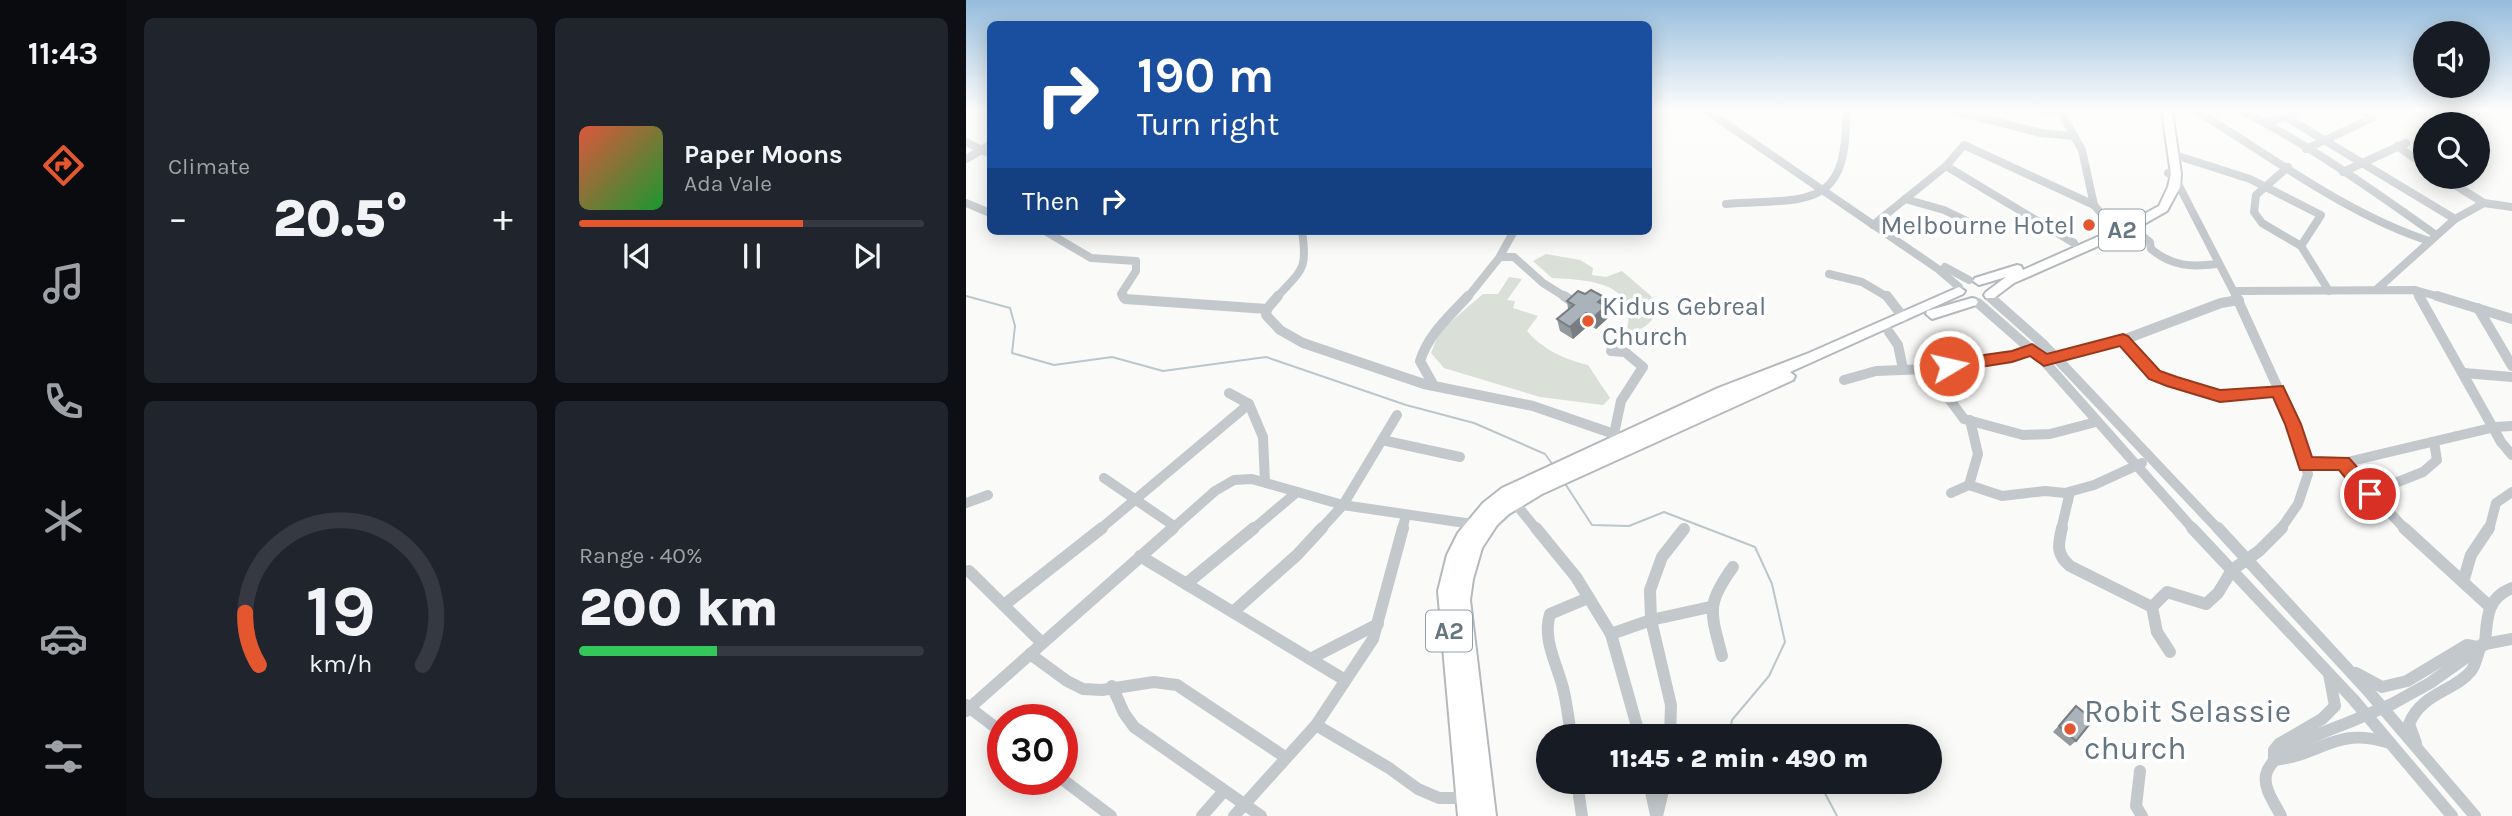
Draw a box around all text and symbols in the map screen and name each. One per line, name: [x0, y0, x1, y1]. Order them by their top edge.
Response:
map controls: [2413, 21, 2490, 189]
button: sound: [2413, 21, 2490, 98]
text: 11:43: [28, 35, 98, 72]
text: 190 m: [1137, 47, 1274, 104]
icon: right: [1022, 49, 1113, 140]
text: Turn right: [1137, 106, 1279, 143]
button: search: [2413, 112, 2490, 189]
text: Paper Moons: [684, 139, 843, 170]
icon: directions: [39, 141, 88, 190]
text: Climate: [168, 153, 250, 180]
text: Ada Vale: [684, 170, 772, 197]
icon: right: [1094, 182, 1132, 220]
text: Then: [1022, 186, 1080, 217]
text: 20.5°: [273, 188, 408, 249]
text: −: [168, 196, 188, 241]
text: +: [493, 196, 513, 241]
place label: Melbourne Hotel: [1880, 210, 2075, 241]
road number: A2: [2099, 210, 2145, 250]
marker: Melbourne Hotel: [2081, 217, 2097, 233]
icon: previous: [618, 237, 656, 275]
icon: pause: [733, 237, 771, 275]
icon: next: [848, 237, 886, 275]
icon: music: [39, 259, 88, 308]
place label: Kidus Gebreal Church: [1602, 291, 1766, 352]
marker: Kidus Gebreal Church: [1580, 313, 1596, 329]
position arrow: [1912, 329, 1986, 403]
icon: phone: [39, 377, 88, 426]
pin: [2340, 464, 2400, 524]
icon: arrive: [2351, 475, 2389, 513]
icon: climate: [39, 496, 88, 545]
text: Range · 40%: [579, 542, 703, 569]
text: 19: [305, 569, 376, 654]
text: 200 km: [579, 577, 778, 638]
road number: A2: [1426, 610, 1472, 652]
icon: car: [39, 614, 88, 663]
text: km/h: [309, 649, 372, 678]
place label: Robit Selassie church: [2084, 693, 2291, 767]
speed limit sign: 30: [987, 704, 1078, 795]
marker: Robit Selassie church: [2062, 721, 2078, 737]
icon: filters: [39, 732, 88, 781]
text: 11:45 · 2 min · 490 m: [1610, 743, 1868, 774]

